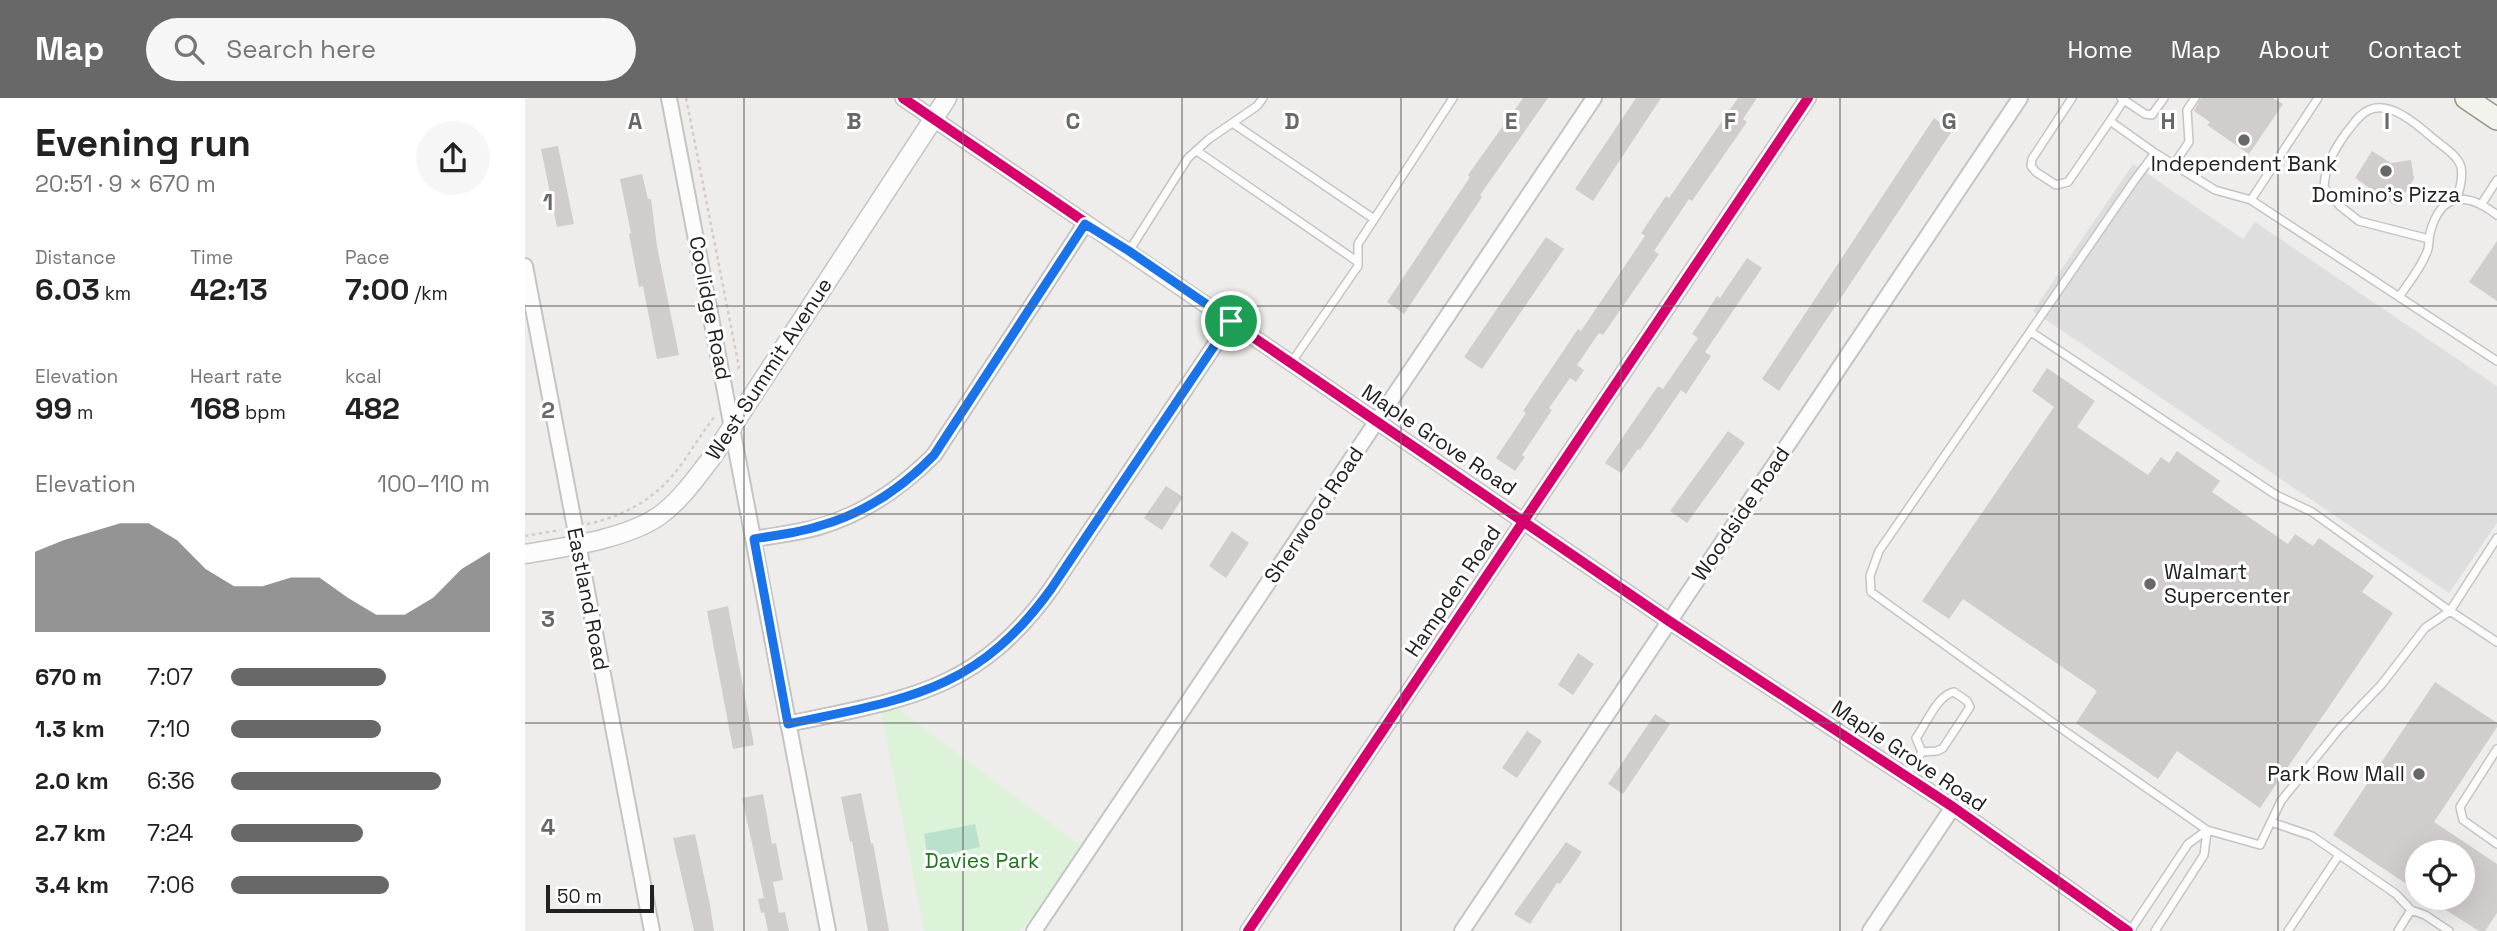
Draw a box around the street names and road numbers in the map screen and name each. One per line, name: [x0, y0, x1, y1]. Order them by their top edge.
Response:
street label: Coolidge Road: [683, 234, 738, 382]
street label: West Summit Avenue: [699, 272, 838, 465]
street label: Maple Grove Road: [1357, 378, 1522, 501]
street label: Sherwood Road: [1258, 441, 1369, 588]
street label: Woodside Road: [1686, 441, 1796, 586]
street label: Hampden Road: [1399, 520, 1507, 662]
street label: Eastland Road: [561, 525, 616, 673]
street label: Maple Grove Road: [1827, 694, 1992, 817]

